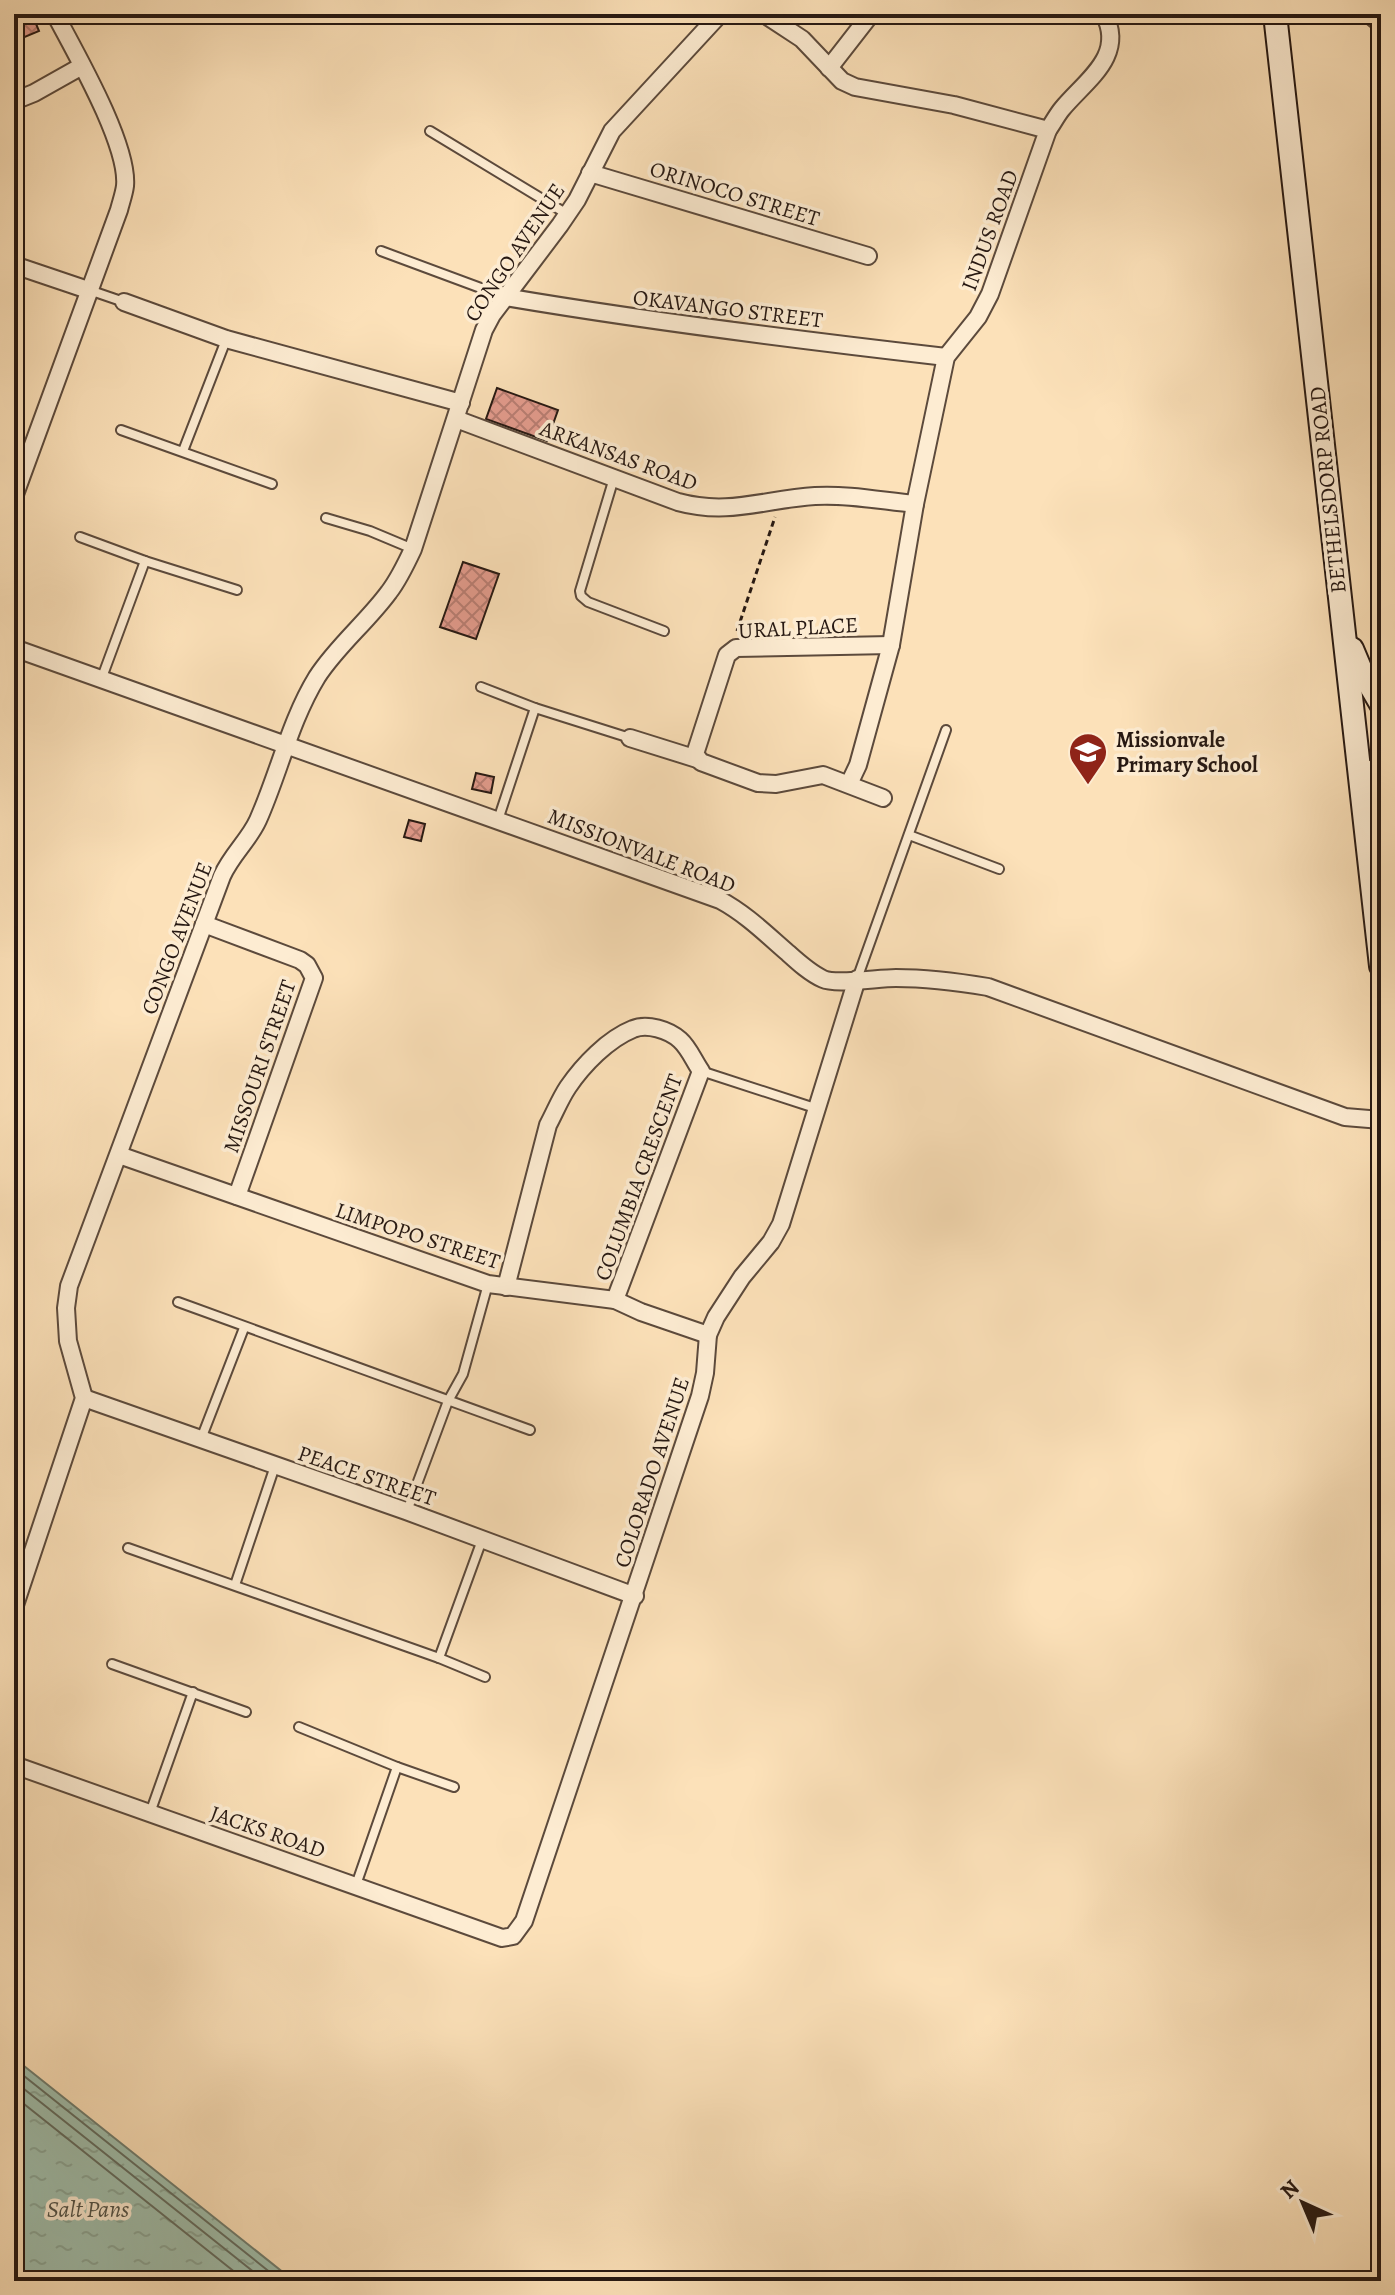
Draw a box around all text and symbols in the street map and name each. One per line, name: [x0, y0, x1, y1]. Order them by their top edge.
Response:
street label: ORINOCO STREET: [646, 154, 823, 234]
street label: INDUS ROAD: [954, 166, 1026, 295]
street label: CONGO AVENUE: [457, 177, 572, 328]
street label: OKAVANGO STREET: [631, 282, 825, 336]
street label: BETHELSDORP ROAD: [1302, 385, 1354, 595]
street label: ARKANSAS ROAD: [535, 413, 702, 498]
street label: URAL PLACE: [737, 610, 859, 646]
place label: Missionvale Primary School: [1116, 725, 1258, 780]
school or university icon: Missionvale Primary School: [1067, 731, 1109, 786]
street label: MISSIONVALE ROAD: [543, 801, 740, 901]
street label: CONGO AVENUE: [134, 858, 220, 1019]
street label: MISSOURI STREET: [216, 976, 304, 1157]
street label: COLUMBIA CRESCENT: [588, 1070, 690, 1285]
street label: LIMPOPO STREET: [332, 1195, 504, 1277]
street label: COLORADO AVENUE: [607, 1373, 697, 1571]
street label: PEACE STREET: [294, 1438, 440, 1514]
street label: JACKS ROAD: [206, 1798, 329, 1866]
north arrow: [1263, 2163, 1343, 2243]
text: N: [1274, 2173, 1306, 2206]
water label: Salt Pans: [47, 2193, 129, 2225]

